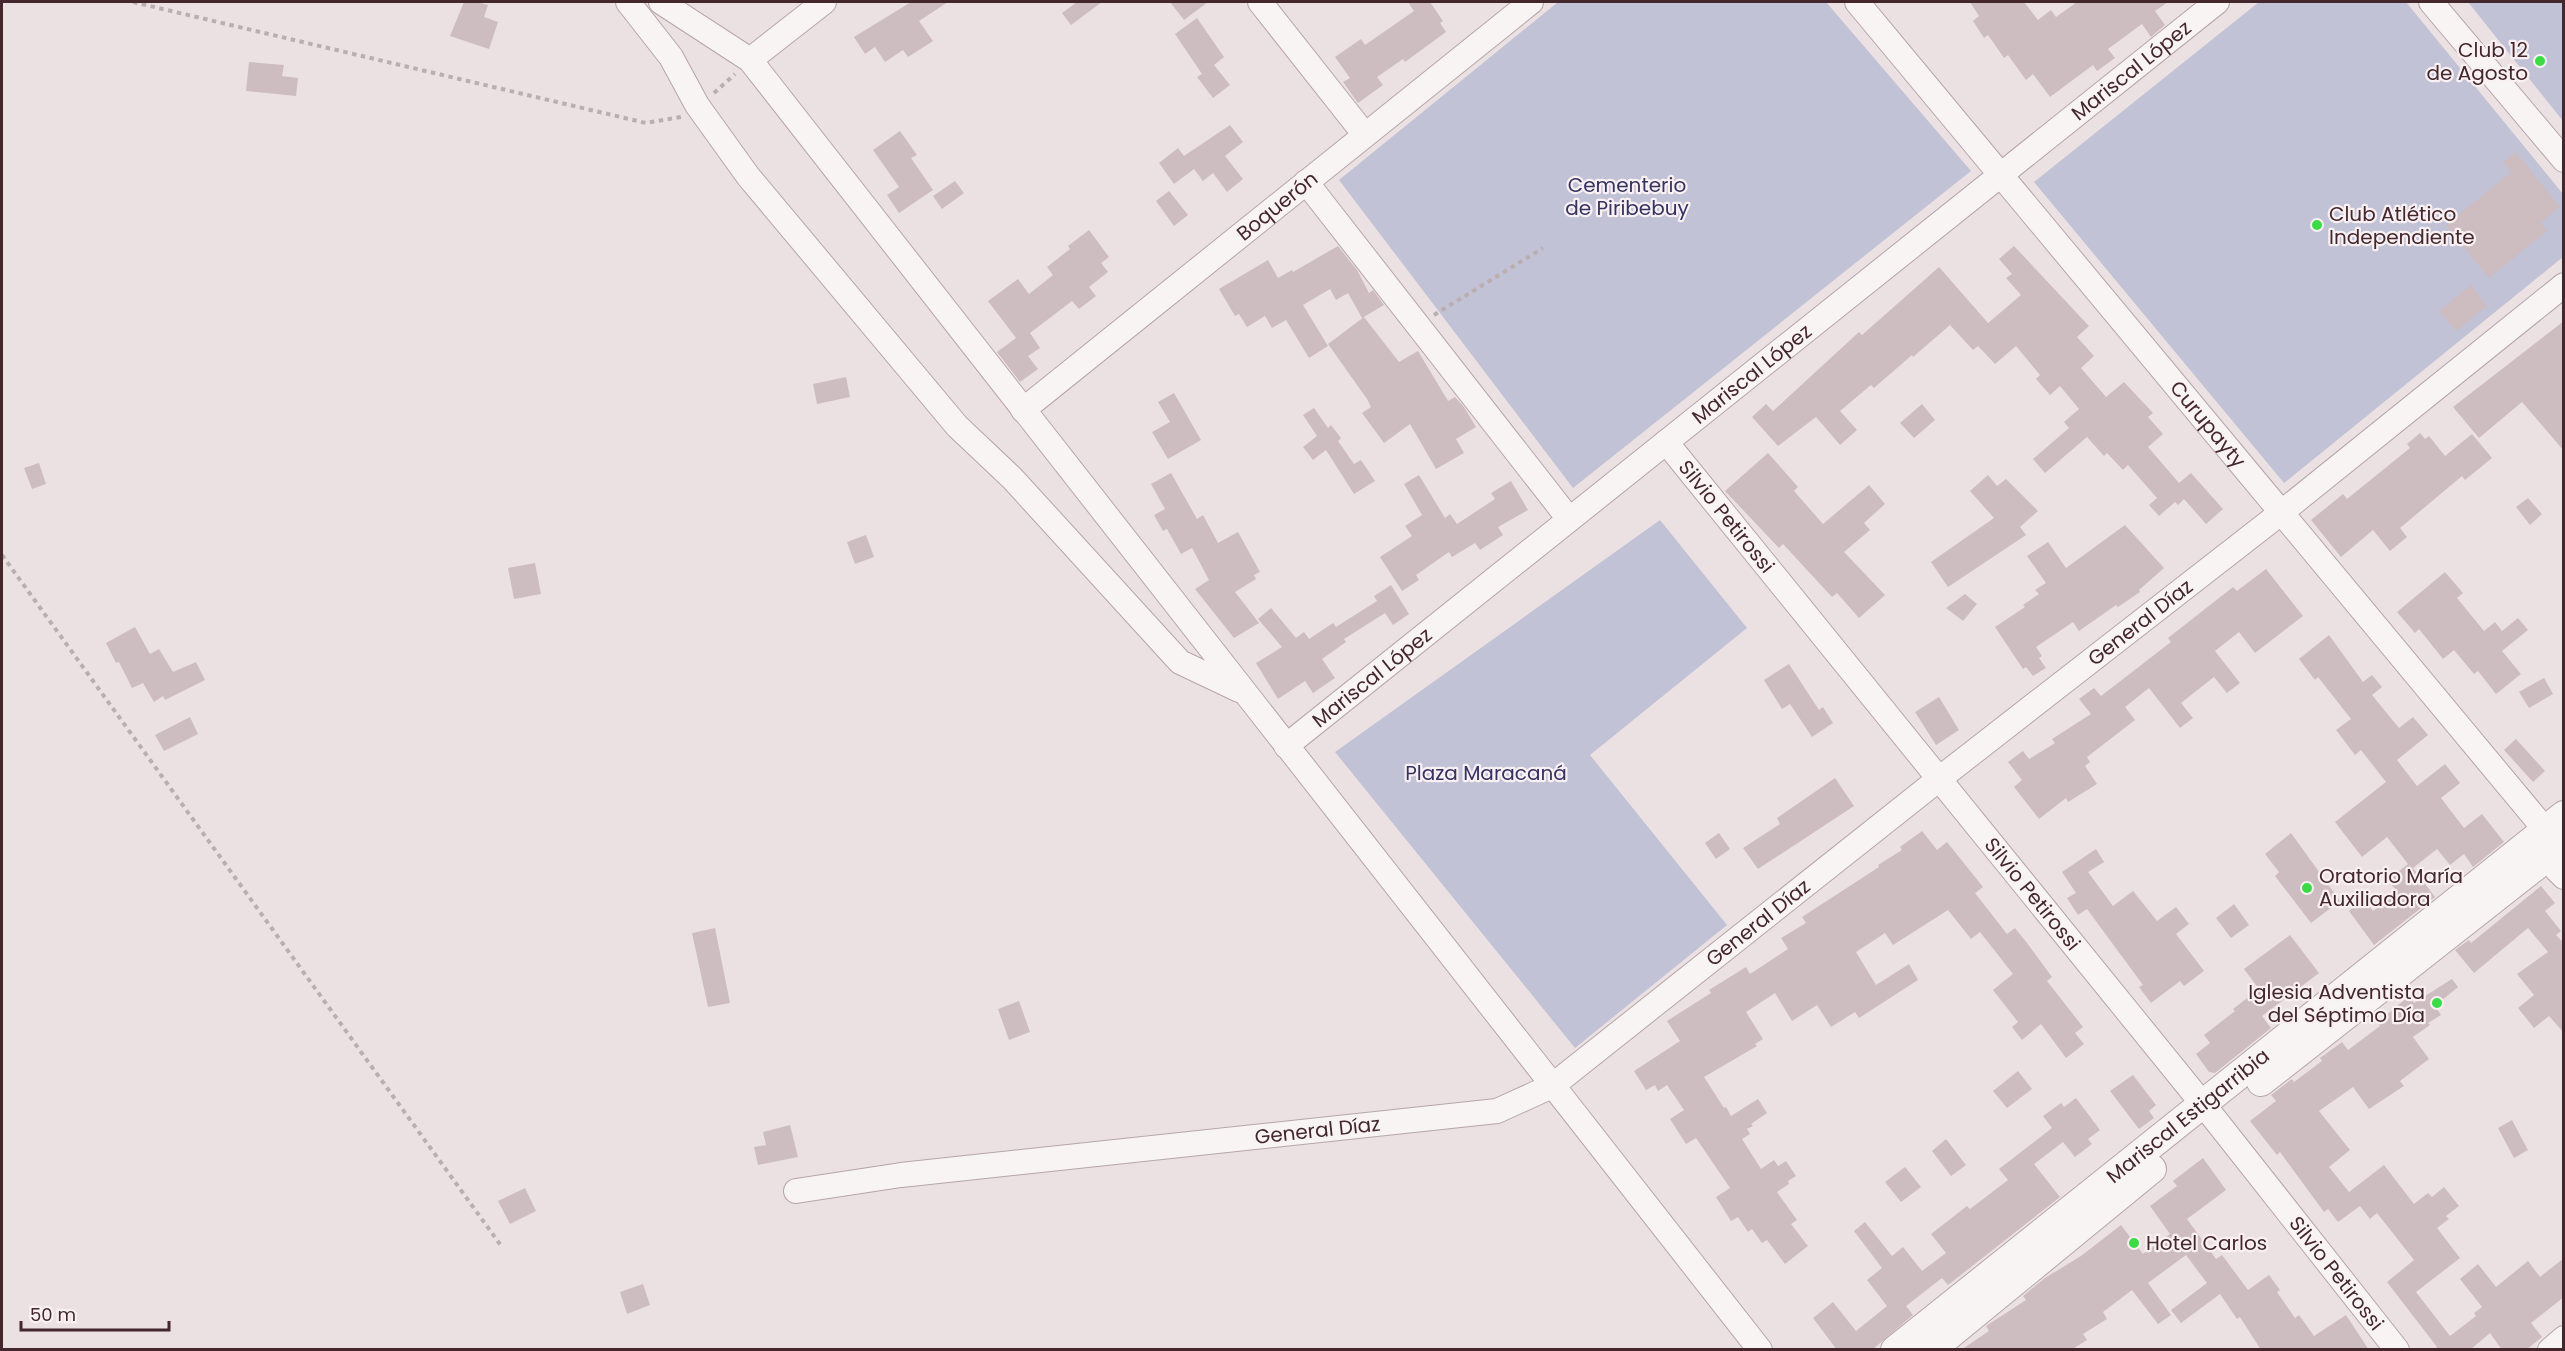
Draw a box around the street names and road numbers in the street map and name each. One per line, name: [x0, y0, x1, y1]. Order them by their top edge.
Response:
street label: Mariscal López: [2065, 14, 2197, 127]
street label: Boquerón: [1231, 165, 1324, 247]
street label: Mariscal López: [1686, 317, 1817, 430]
street label: Curupayty: [2164, 375, 2252, 474]
street label: Silvio Petirossi: [1672, 454, 1781, 579]
street label: General Díaz: [2082, 573, 2199, 672]
street label: Mariscal López: [1306, 621, 1438, 734]
street label: Silvio Petirossi: [1978, 832, 2087, 957]
street label: General Díaz: [1700, 872, 1816, 973]
street label: Mariscal Estigarribia: [2100, 1042, 2275, 1190]
street label: General Díaz: [1253, 1110, 1382, 1151]
street label: Silvio Petirossi: [2283, 1210, 2390, 1336]

